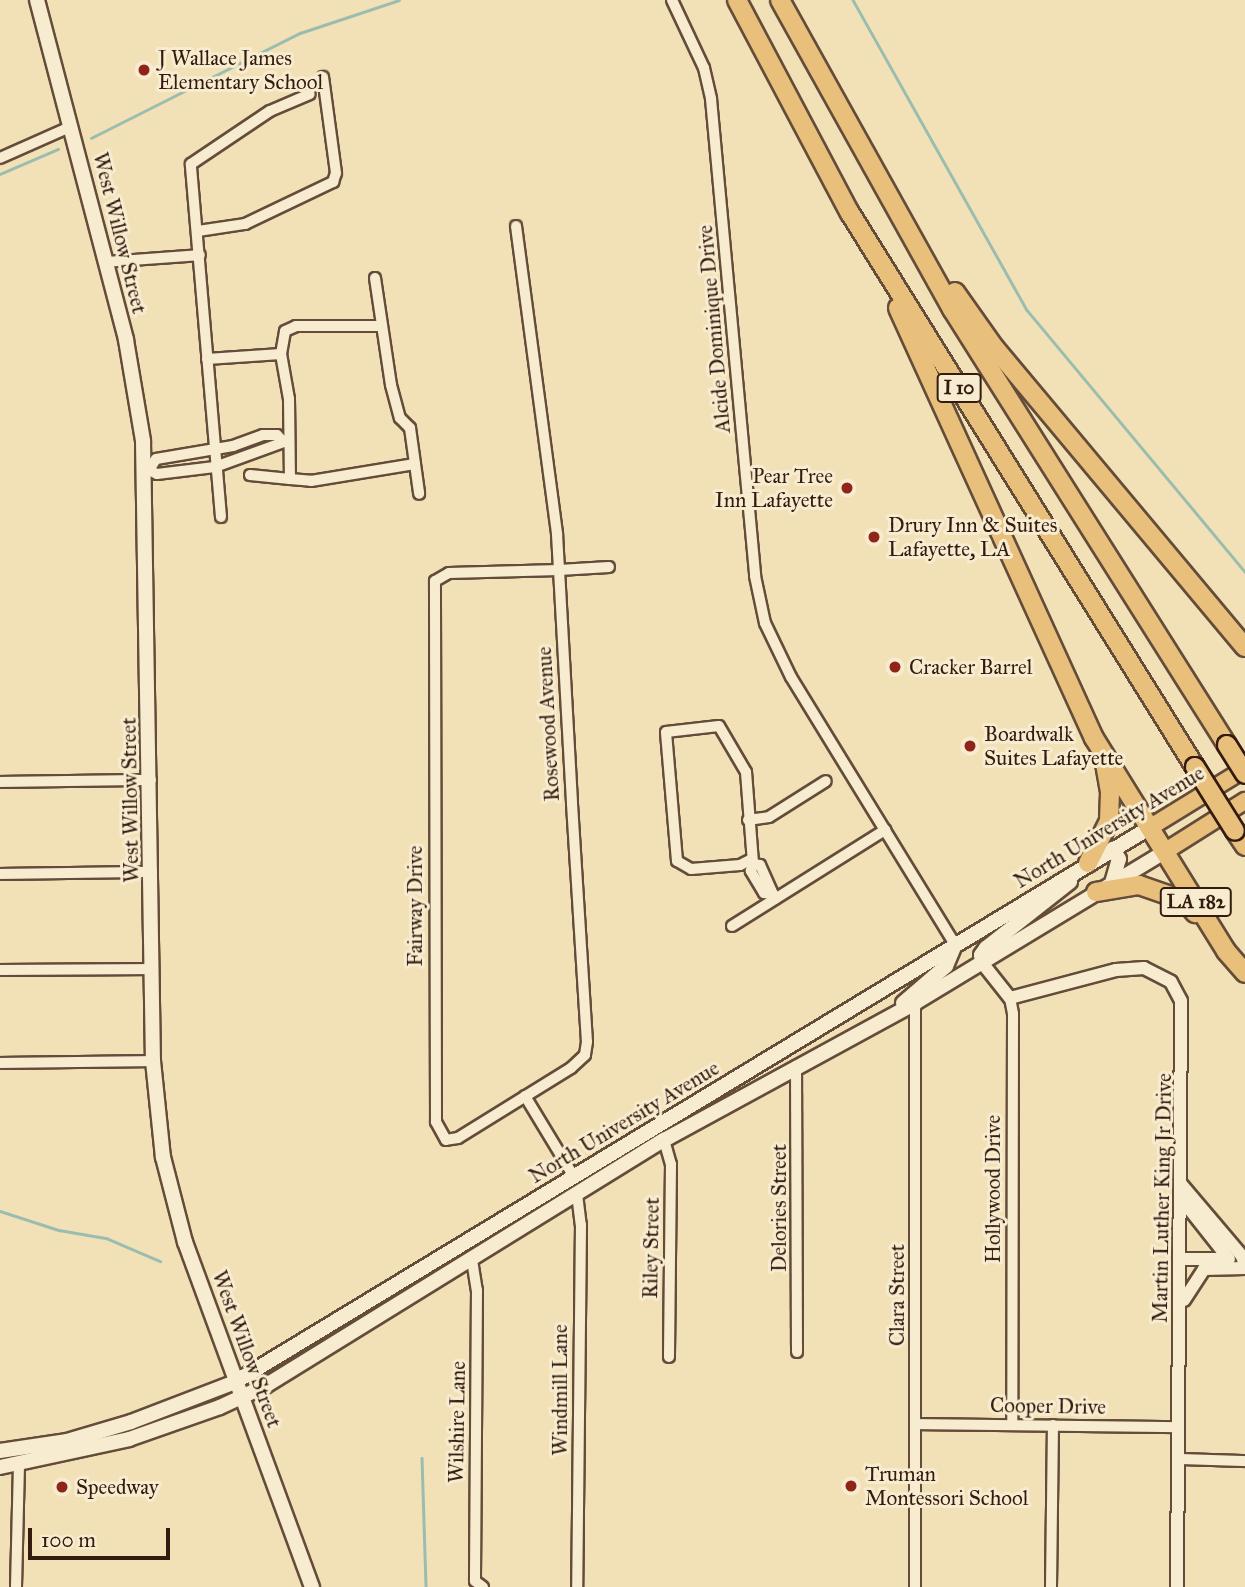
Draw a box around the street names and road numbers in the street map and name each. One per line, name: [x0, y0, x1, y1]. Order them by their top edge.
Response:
street label: West Willow Street: [88, 150, 152, 316]
street label: Alcide Dominique Drive: [692, 224, 736, 434]
road number: I 10: [936, 372, 982, 404]
street label: Rosewood Avenue: [531, 646, 565, 802]
street label: West Willow Street: [116, 717, 144, 883]
street label: North University Avenue: [1009, 760, 1209, 894]
street label: Fairway Drive: [402, 845, 428, 967]
road number: LA 182: [1159, 887, 1233, 918]
street label: North University Avenue: [524, 1055, 724, 1189]
street label: Martin Luther King Jr Drive: [1147, 1073, 1177, 1323]
street label: Hollywood Drive: [980, 1115, 1006, 1263]
street label: Delories Street: [766, 1144, 792, 1272]
street label: Riley Street: [638, 1197, 664, 1299]
street label: Clara Street: [884, 1244, 910, 1346]
street label: West Willow Street: [207, 1267, 287, 1431]
street label: Windmill Lane: [547, 1324, 573, 1456]
street label: Wilshire Lane: [443, 1361, 471, 1483]
street label: Cooper Drive: [990, 1392, 1106, 1420]

